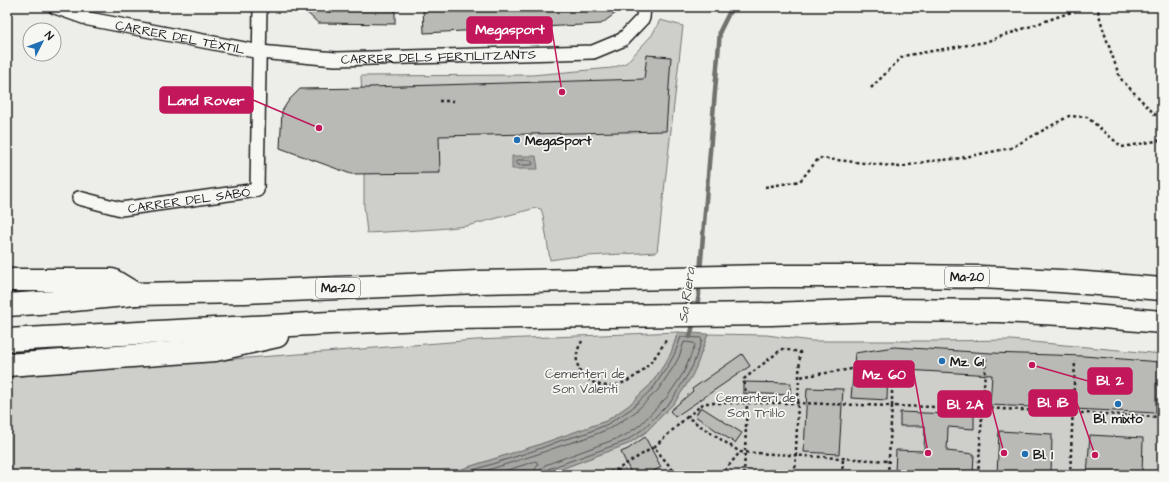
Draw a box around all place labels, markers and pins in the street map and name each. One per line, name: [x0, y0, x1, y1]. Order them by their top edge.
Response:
callout: Megasport: [467, 17, 552, 43]
callout: Land Rover: [160, 87, 253, 113]
place label: MegaSport: [525, 132, 592, 152]
marker: MegaSport: [512, 135, 522, 145]
place label: Mz. 61: [950, 353, 984, 371]
marker: Mz. 61: [937, 356, 947, 366]
callout: Mz. 60: [854, 361, 914, 387]
callout: Bl. 2: [1088, 368, 1132, 394]
callout: Bl. 1B: [1029, 390, 1077, 416]
callout: Bl. 2A: [938, 391, 991, 417]
marker: Bl. mixto: [1113, 399, 1123, 409]
place label: Bl. mixto: [1093, 410, 1143, 428]
place label: Bl. 1: [1033, 446, 1053, 464]
marker: Bl. 1: [1020, 449, 1030, 459]

